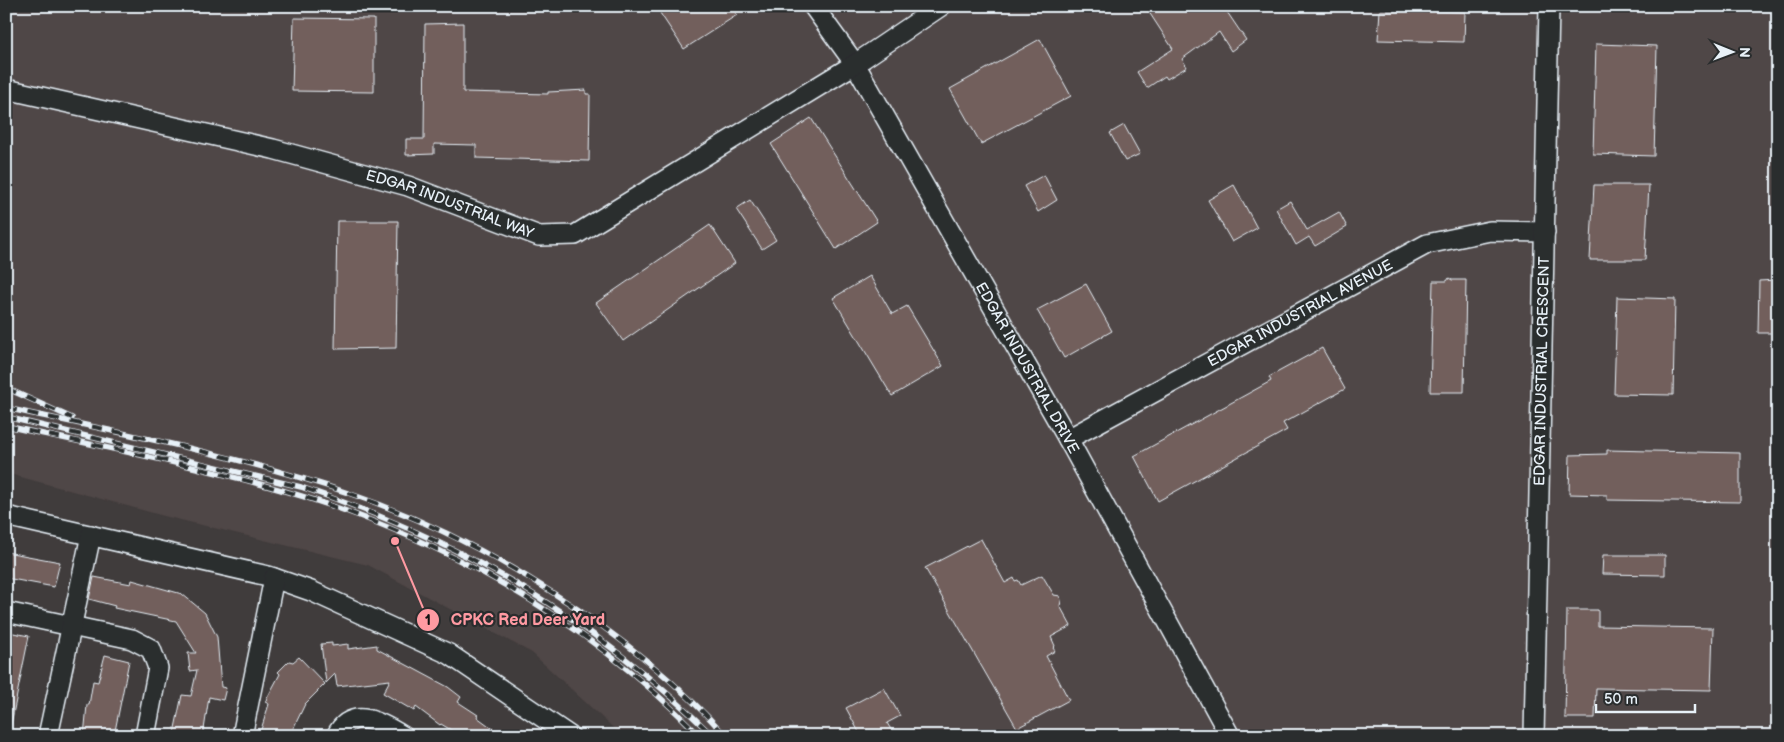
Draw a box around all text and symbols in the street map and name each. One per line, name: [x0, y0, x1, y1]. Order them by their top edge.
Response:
north arrow: [1706, 28, 1756, 78]
text: N: [1736, 47, 1753, 58]
street label: EDGAR INDUSTRIAL WAY: [364, 165, 537, 243]
street label: EDGAR INDUSTRIAL AVENUE: [1204, 255, 1396, 371]
street label: EDGAR INDUSTRIAL CRESCENT: [1530, 256, 1553, 486]
street label: EDGAR INDUSTRIAL DRIVE: [971, 279, 1084, 457]
callout: CPKC Red Deer Yard: [416, 604, 615, 635]
text: 1: [425, 611, 431, 630]
text: CPKC Red Deer Yard: [451, 611, 605, 630]
scale bar: [1596, 682, 1695, 714]
text: 50 m: [1604, 690, 1638, 709]

